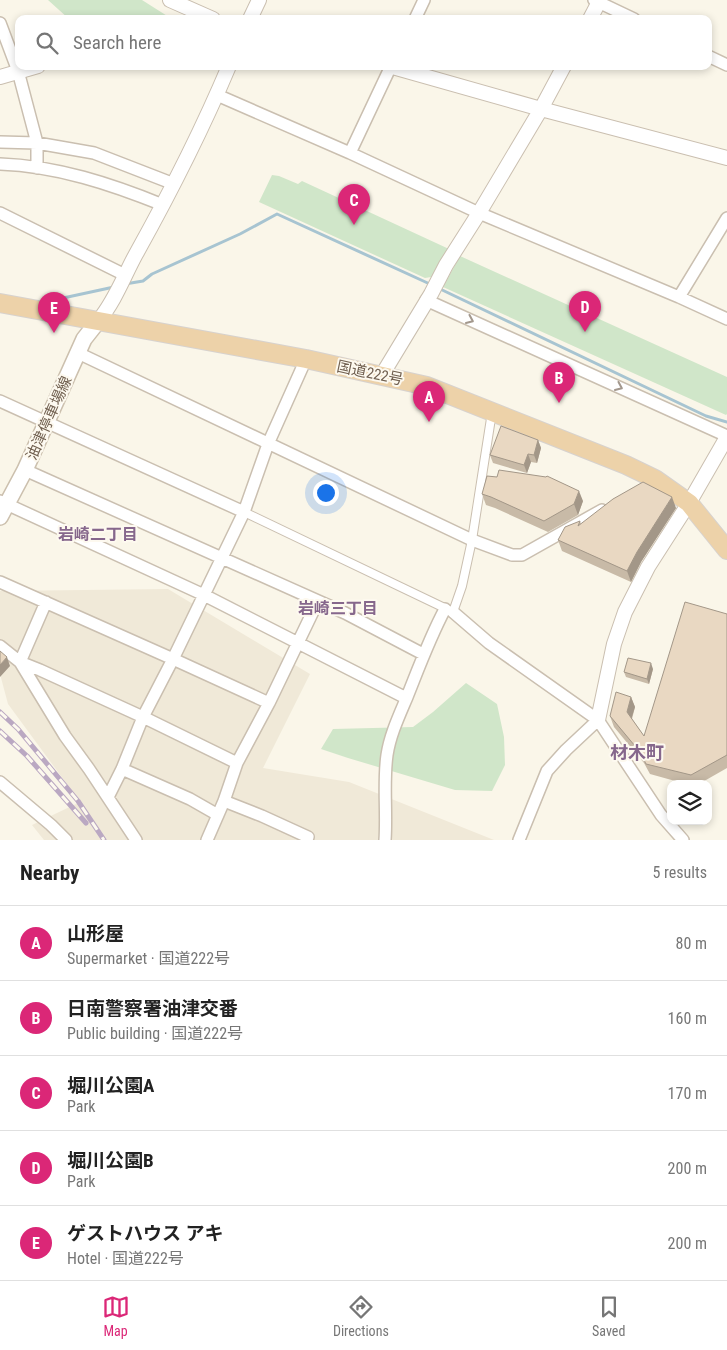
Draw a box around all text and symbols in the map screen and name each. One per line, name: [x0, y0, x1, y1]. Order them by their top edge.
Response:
search box: [15, 15, 712, 70]
icon: search: [33, 29, 61, 57]
text: Search here: [73, 31, 161, 54]
pin: C: [338, 184, 370, 225]
pin: D: [569, 291, 601, 332]
pin: E: [38, 292, 70, 333]
one-way arrow: [465, 314, 474, 324]
street label: 国道222号: [335, 357, 405, 389]
pin: B: [543, 362, 575, 403]
street label: 油津停車場線: [22, 373, 76, 463]
pin: A: [413, 381, 445, 422]
one-way arrow: [614, 381, 623, 392]
your location: [313, 480, 339, 506]
district label: 岩崎二丁目: [58, 525, 138, 544]
district label: 岩崎三丁目: [298, 599, 378, 618]
district label: 材木町: [610, 742, 664, 763]
map controls: [667, 780, 712, 825]
button: layers: [667, 780, 712, 825]
text: Nearby: [20, 861, 79, 885]
text: 5 results: [652, 863, 707, 882]
text: 山形屋: [67, 922, 124, 945]
text: A: [31, 934, 41, 953]
text: 80 m: [675, 934, 707, 953]
text: Supermarket · 国道222号: [67, 949, 230, 968]
text: 日南警察署油津交番: [67, 997, 238, 1020]
text: B: [32, 1009, 40, 1028]
text: 160 m: [668, 1009, 707, 1028]
text: Public building · 国道222号: [67, 1024, 243, 1043]
text: 堀川公園A: [67, 1074, 154, 1097]
text: C: [31, 1084, 41, 1103]
text: 170 m: [668, 1084, 707, 1103]
text: Park: [67, 1097, 96, 1116]
text: 堀川公園B: [67, 1149, 154, 1172]
text: D: [31, 1159, 41, 1178]
text: 200 m: [668, 1159, 707, 1178]
text: Park: [67, 1172, 96, 1191]
text: ゲストハウス アキ: [67, 1222, 223, 1245]
text: E: [32, 1234, 40, 1253]
text: 200 m: [668, 1234, 707, 1253]
text: Hotel · 国道222号: [67, 1249, 184, 1268]
tab: Map: [102, 1293, 130, 1339]
tab: Directions: [333, 1293, 389, 1339]
tab: Saved: [592, 1293, 625, 1339]

